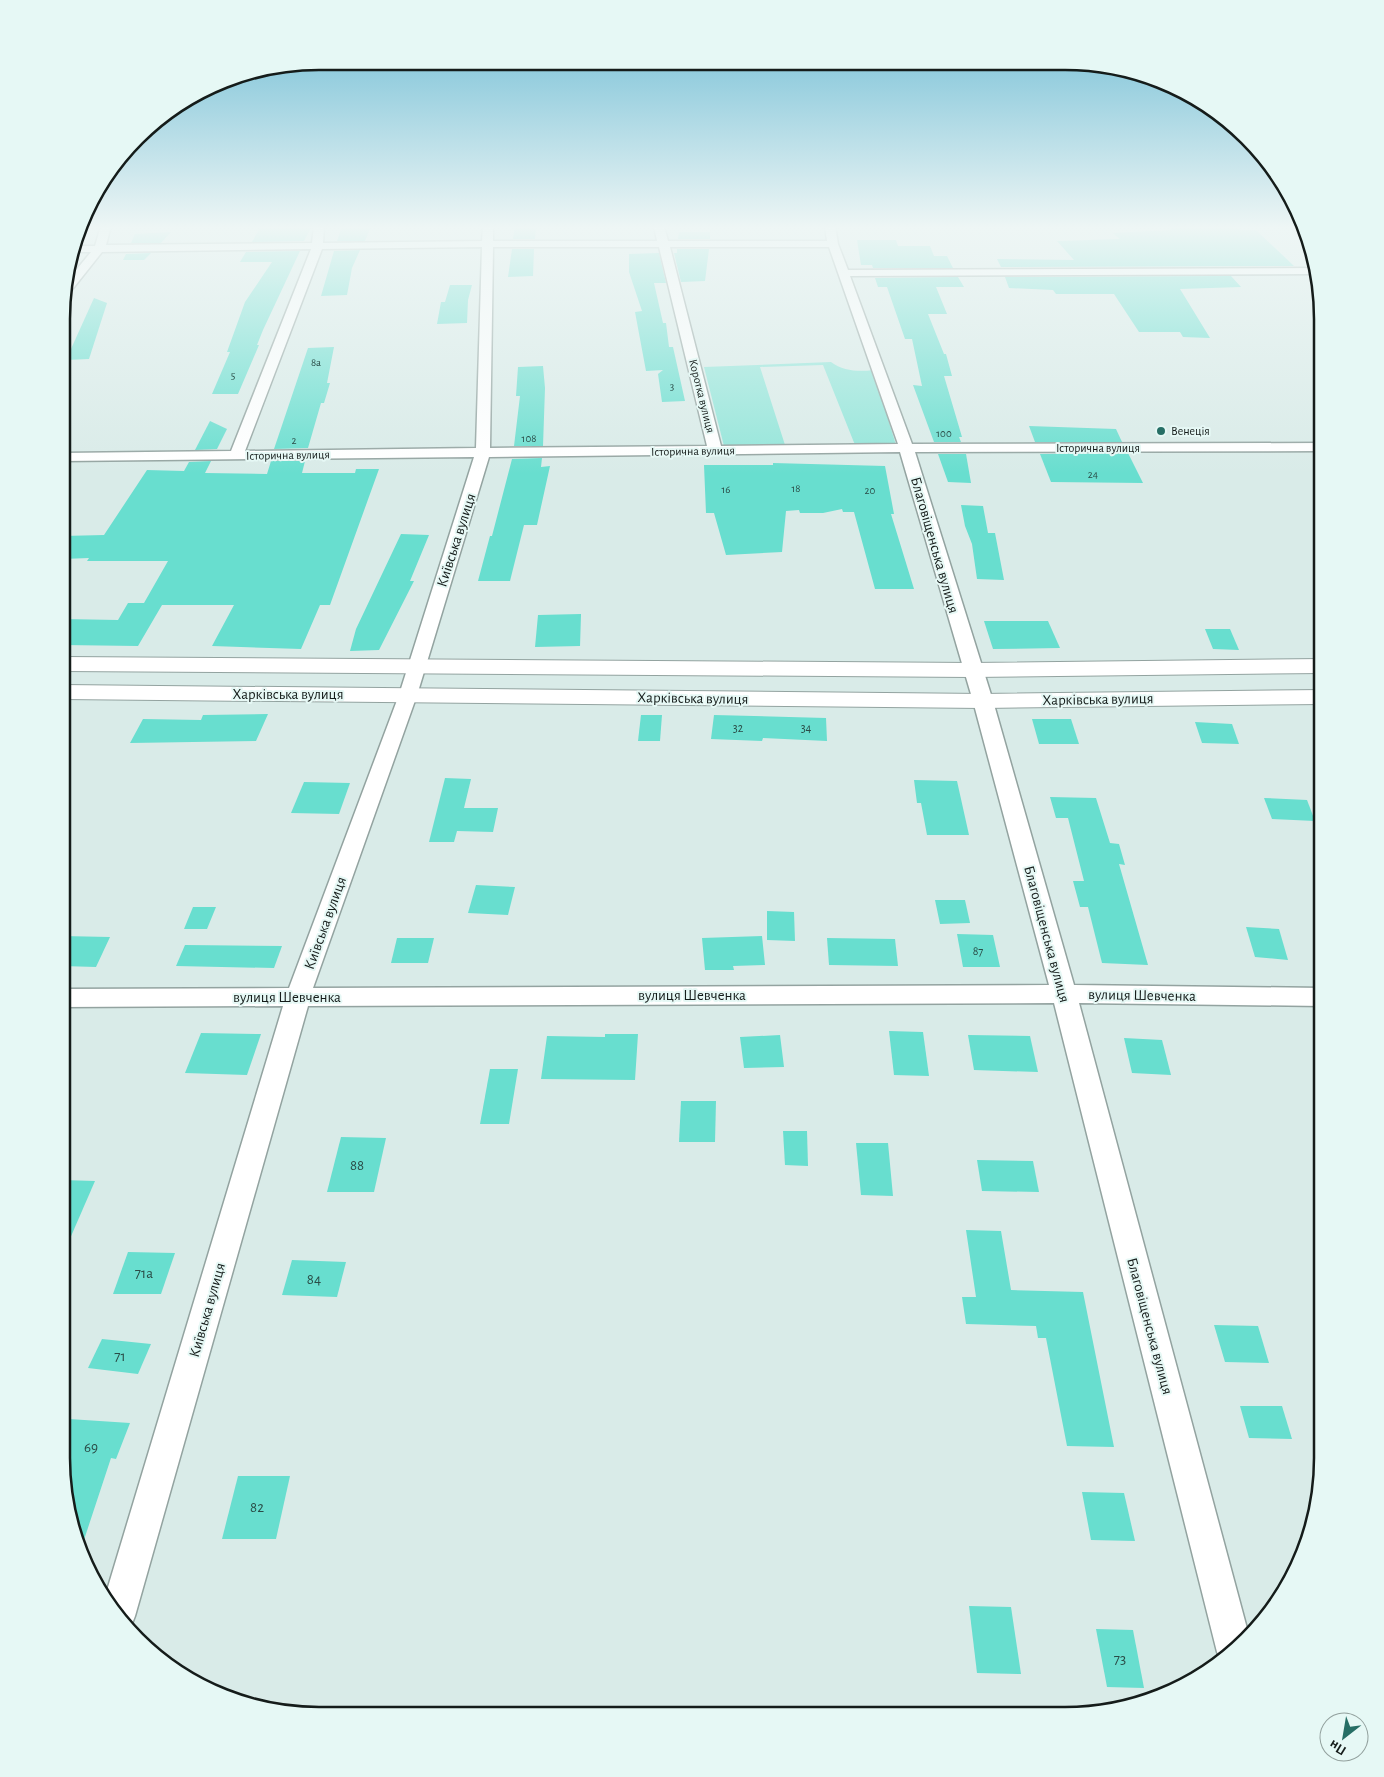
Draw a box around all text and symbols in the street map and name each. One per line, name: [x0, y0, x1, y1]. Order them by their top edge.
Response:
house number: 8а: [311, 357, 321, 368]
street label: Коротка вулиця: [686, 358, 717, 434]
house number: 5: [231, 370, 236, 381]
house number: 3: [670, 381, 675, 392]
marker: Венеція: [1155, 425, 1167, 437]
place label: Венеція: [1171, 425, 1210, 437]
house number: 100: [936, 428, 952, 439]
house number: 108: [522, 433, 536, 444]
house number: 2: [291, 435, 297, 446]
street label: Історична вулиця: [1056, 442, 1140, 455]
street label: Історична вулиця: [651, 444, 735, 459]
street label: Історична вулиця: [246, 448, 330, 463]
house number: 24: [1088, 469, 1098, 480]
street label: Благовіщенська вулиця: [908, 475, 961, 615]
house number: 18: [792, 483, 801, 494]
house number: 16: [722, 484, 730, 495]
house number: 20: [865, 485, 876, 496]
street label: Київська вулиця: [434, 491, 479, 589]
street label: Харківська вулиця: [232, 687, 344, 702]
street label: Харківська вулиця: [637, 690, 749, 707]
street label: Харківська вулиця: [1042, 691, 1154, 708]
house number: 32: [733, 722, 744, 734]
house number: 34: [801, 722, 812, 734]
street label: Благовіщенська вулиця: [1021, 864, 1072, 1004]
street label: Київська вулиця: [302, 875, 349, 972]
house number: 87: [973, 945, 983, 957]
street label: вулиця Шевченка: [1088, 987, 1196, 1004]
street label: вулиця Шевченка: [638, 988, 746, 1003]
street label: вулиця Шевченка: [233, 990, 341, 1005]
house number: 88: [350, 1158, 364, 1173]
street label: Благовіщенська вулиця: [1124, 1256, 1175, 1396]
street label: Київська вулиця: [187, 1261, 228, 1359]
house number: 71а: [135, 1266, 153, 1281]
house number: 84: [307, 1272, 321, 1287]
house number: 71: [114, 1349, 126, 1364]
house number: 69: [84, 1440, 98, 1455]
house number: 82: [250, 1500, 264, 1515]
house number: 73: [1114, 1652, 1126, 1667]
north arrow: [1319, 1712, 1369, 1762]
text: Пн: [1327, 1737, 1349, 1758]

